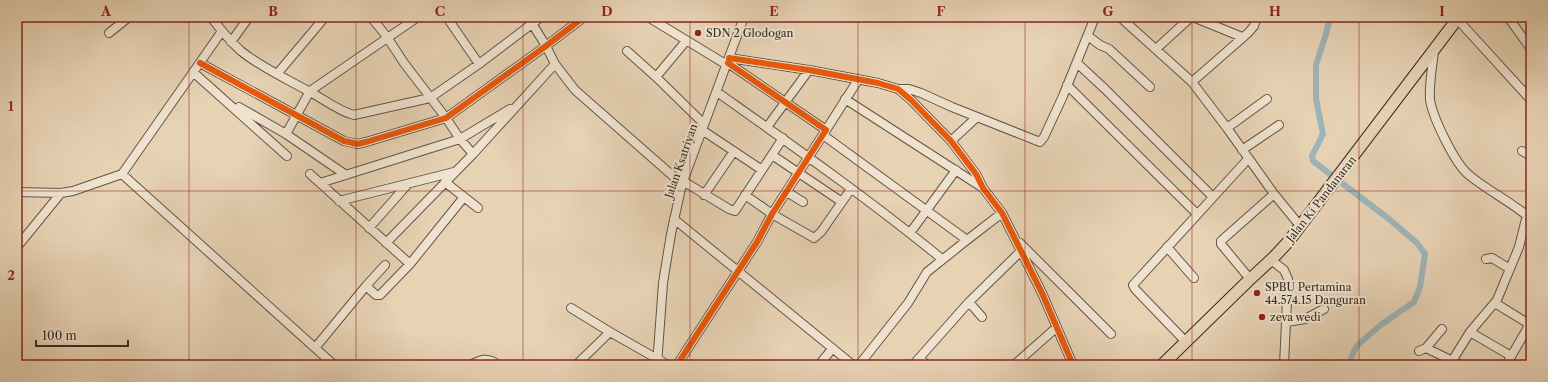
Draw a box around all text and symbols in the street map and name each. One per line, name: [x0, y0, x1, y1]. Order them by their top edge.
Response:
text: A: [100, 3, 112, 19]
text: B: [268, 3, 278, 19]
text: C: [435, 3, 445, 19]
text: D: [601, 3, 613, 19]
text: E: [769, 3, 779, 19]
text: F: [937, 3, 946, 19]
text: G: [1102, 3, 1114, 19]
text: H: [1269, 3, 1281, 19]
text: I: [1439, 3, 1445, 19]
place label: SDN 2 Glodogan: [706, 26, 794, 40]
marker: SDN 2 Glodogan: [693, 28, 703, 38]
text: 1: [8, 98, 14, 114]
street label: Jalan Ksatriyan: [661, 122, 700, 202]
street label: Jalan Ki Pandanaran: [1282, 153, 1359, 246]
text: 2: [7, 267, 15, 283]
place label: SPBU Pertamina 44.574.15 Danguran: [1265, 280, 1366, 307]
marker: SPBU Pertamina 44.574.15 Danguran: [1252, 288, 1262, 298]
place label: zeva wedi: [1270, 310, 1321, 324]
marker: zeva wedi: [1257, 312, 1267, 322]
scale bar: [36, 322, 128, 348]
text: 100 m: [42, 328, 77, 343]

